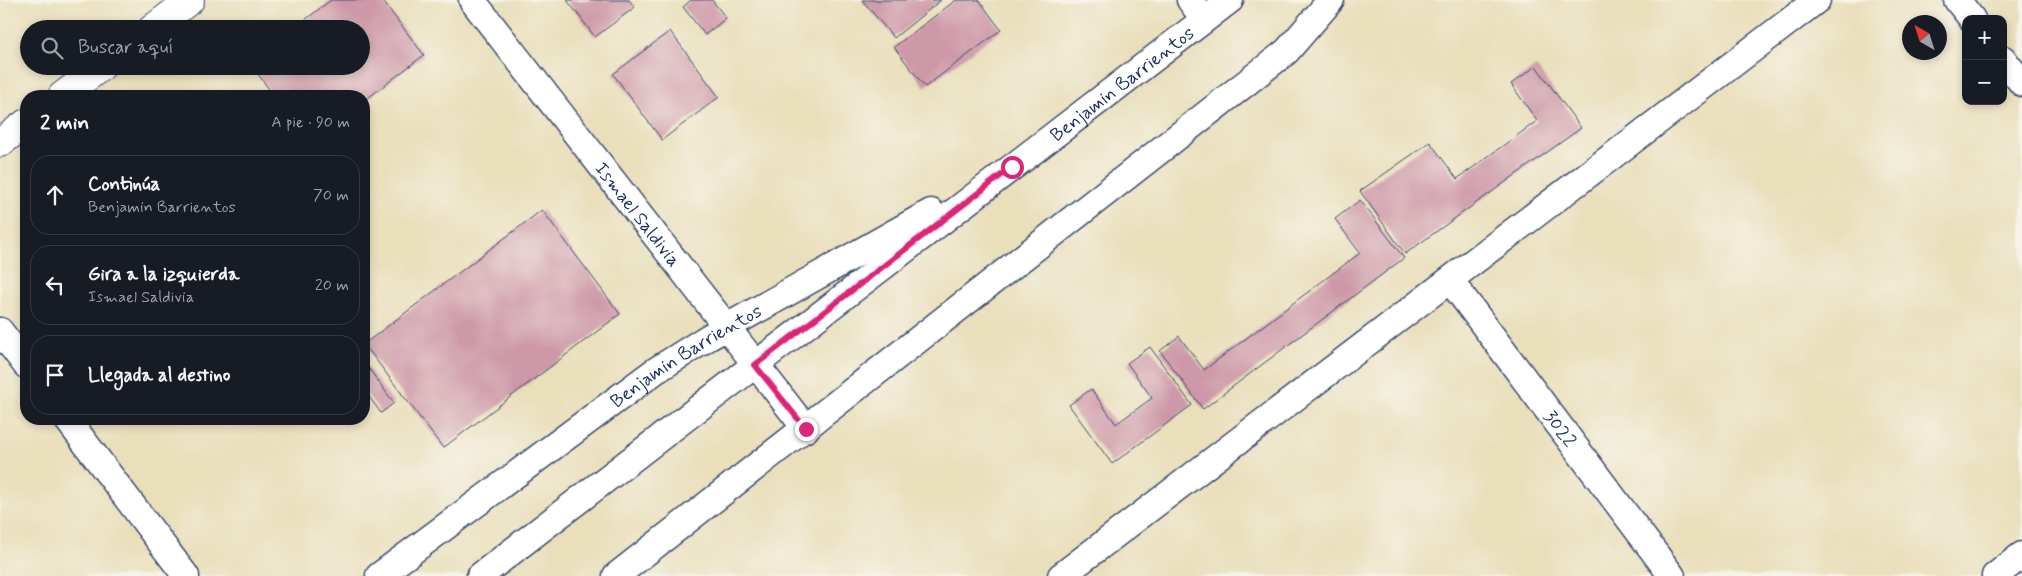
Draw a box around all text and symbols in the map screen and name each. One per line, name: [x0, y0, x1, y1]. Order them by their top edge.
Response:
north arrow: [1902, 15, 1947, 60]
map controls: [1962, 15, 2007, 105]
button: +: [1962, 15, 2007, 60]
search box: [20, 20, 370, 75]
street label: Benjamin Barrientos: [1045, 21, 1200, 148]
icon: search: [38, 34, 66, 62]
text: Buscar aquí: [78, 35, 173, 60]
button: −: [1962, 60, 2007, 105]
text: 2 min: [40, 109, 89, 137]
text: A pie · 90 m: [271, 112, 350, 133]
route start: [1001, 156, 1024, 179]
street label: Ismael Saldivia: [589, 157, 686, 272]
text: Continúa: [88, 172, 160, 197]
icon: ahead: [41, 181, 69, 209]
text: 70 m: [313, 185, 349, 206]
text: Benjamin Barrientos: [88, 197, 236, 218]
text: Gira a la izquierda: [88, 262, 239, 287]
icon: left: [41, 271, 69, 299]
text: 20 m: [315, 275, 349, 296]
text: Ismael Saldivia: [88, 287, 194, 308]
street label: Benjamin Barrientos: [605, 299, 766, 414]
icon: arrive: [41, 361, 69, 389]
text: Llegada al destino: [88, 363, 230, 388]
street label: 3022: [1538, 405, 1582, 452]
route end: [795, 418, 818, 441]

